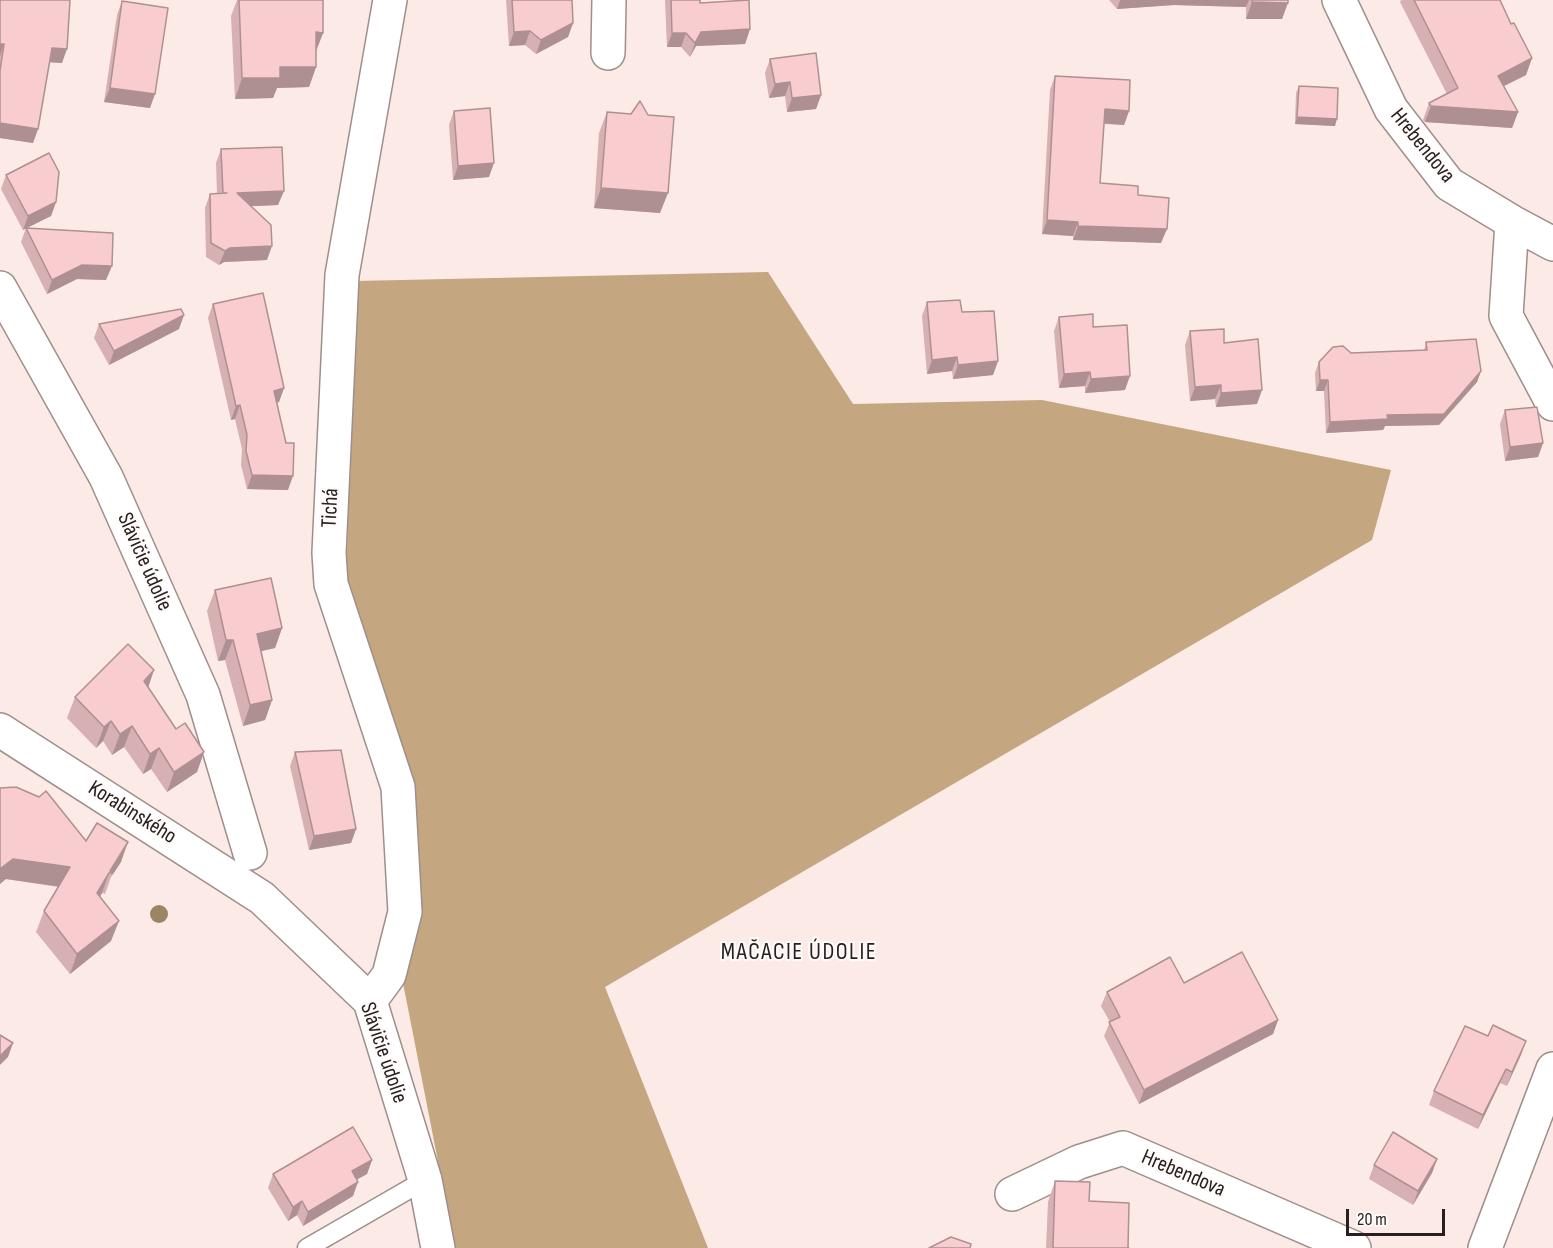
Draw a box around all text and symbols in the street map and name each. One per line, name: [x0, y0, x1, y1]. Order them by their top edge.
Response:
street label: Hrebendova: [1384, 103, 1460, 189]
street label: Tichá: [317, 487, 345, 529]
street label: Slávičie údolie: [111, 509, 177, 615]
street label: Korabinského: [83, 776, 181, 850]
district label: MAČACIE ÚDOLIE: [721, 939, 877, 967]
street label: Slávičie údolie: [353, 999, 413, 1107]
street label: Hrebendova: [1137, 1145, 1229, 1203]
scale bar: [1349, 1197, 1448, 1235]
text: 20 m: [1357, 1209, 1387, 1230]

